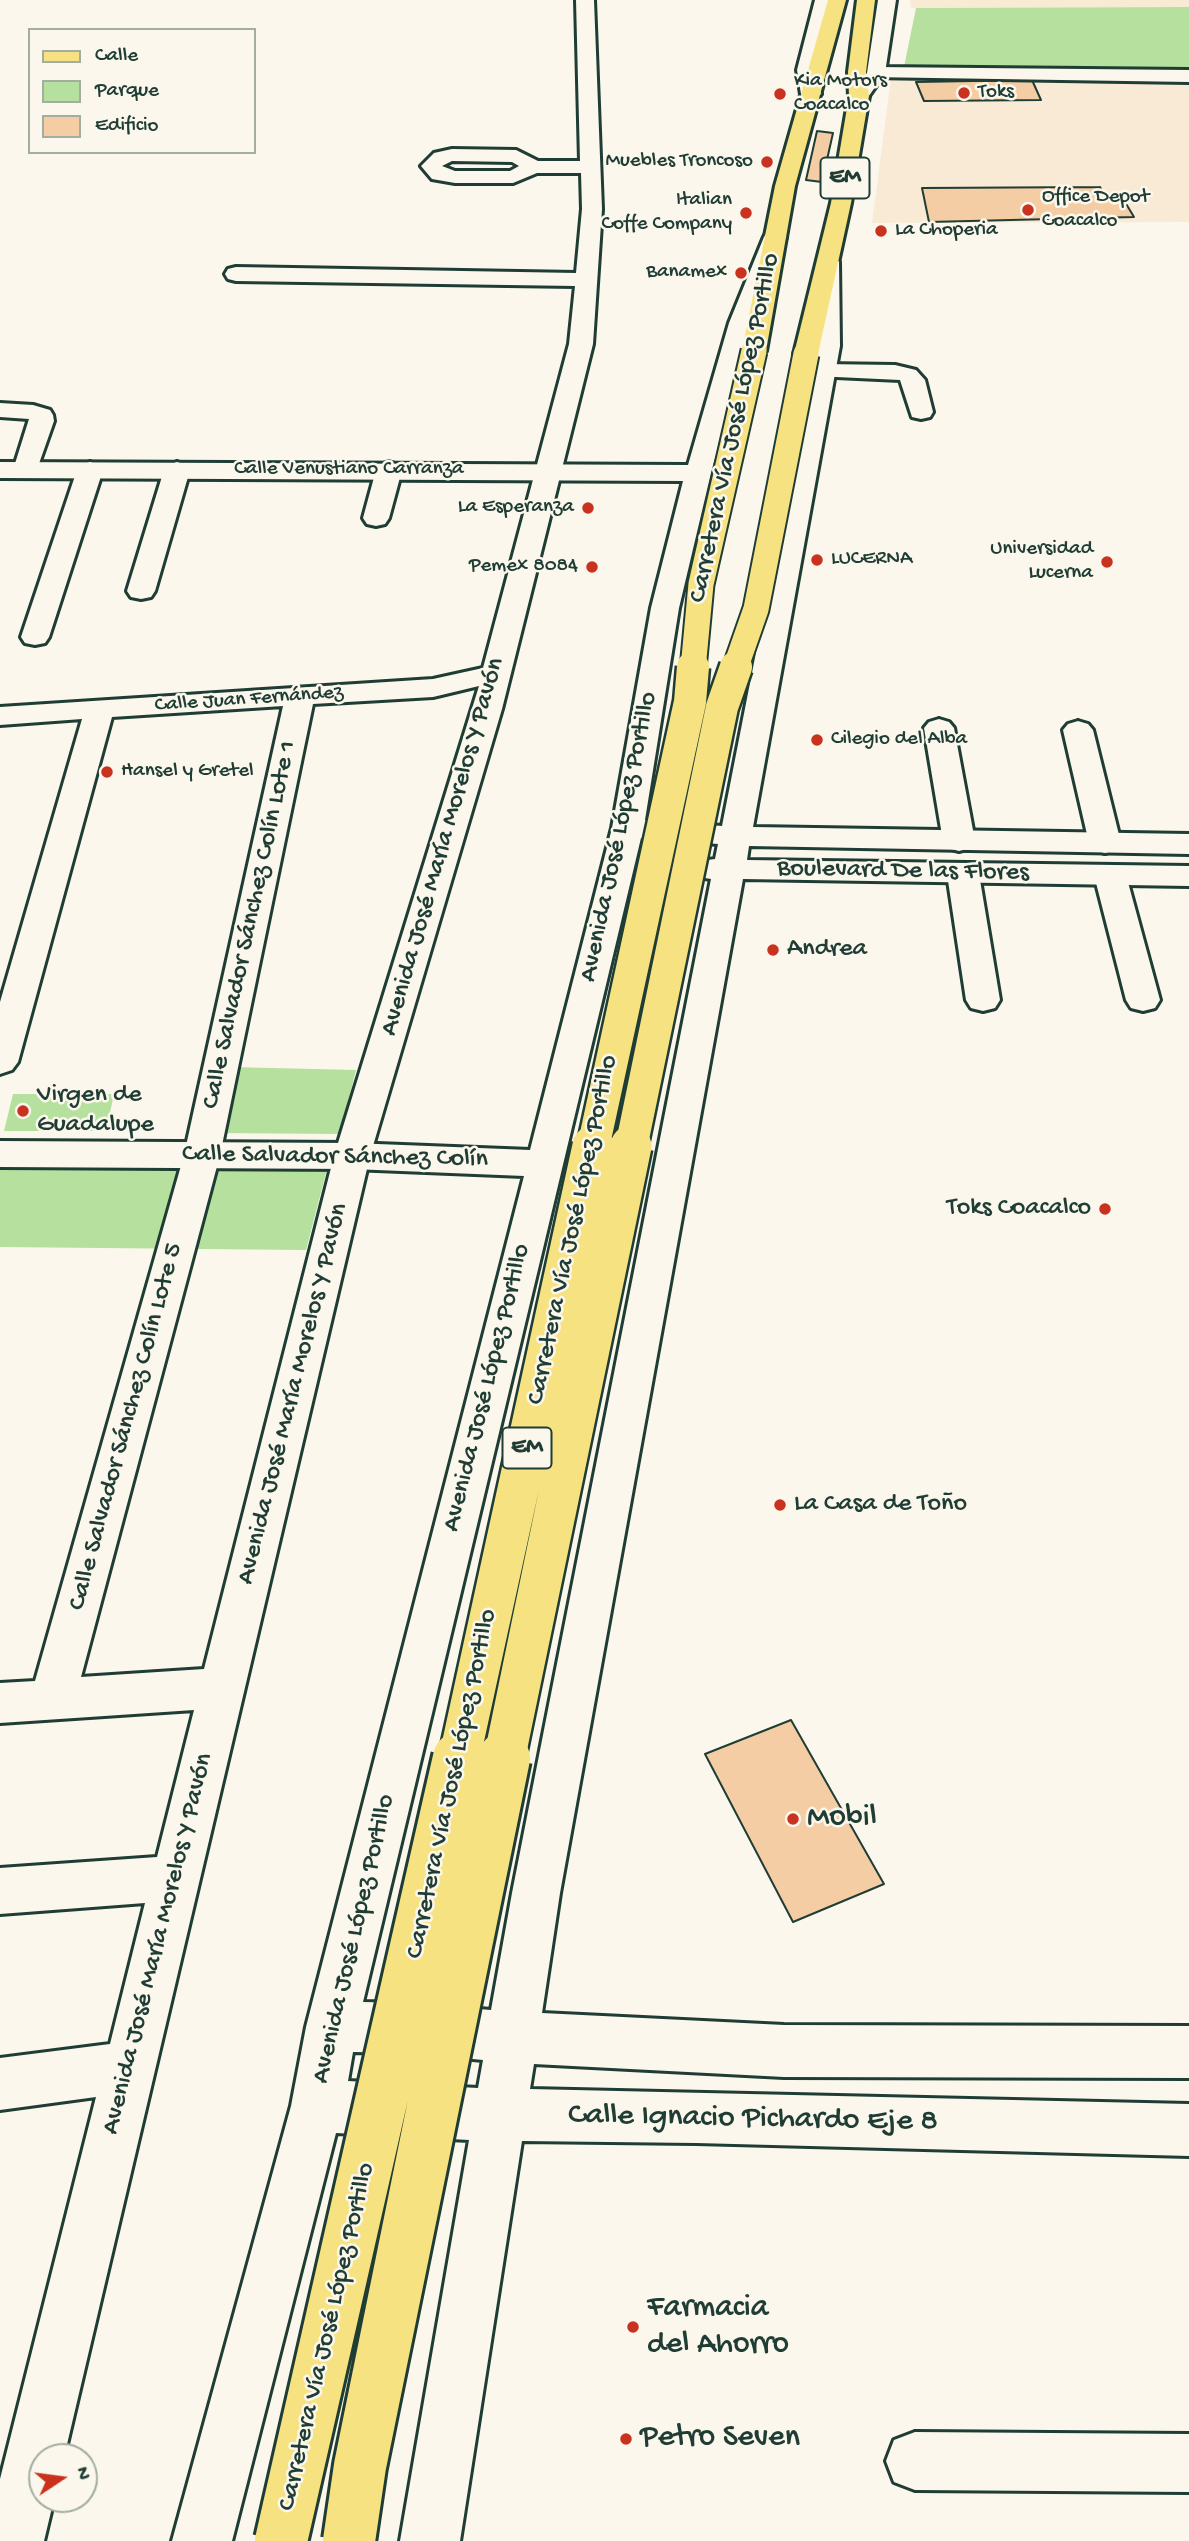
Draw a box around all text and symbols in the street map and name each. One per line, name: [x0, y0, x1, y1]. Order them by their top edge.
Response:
legend: [28, 28, 256, 154]
text: Calle: [95, 44, 138, 69]
place label: Kia Motors Coacalco: [794, 69, 887, 119]
text: Parque: [95, 79, 159, 104]
place label: Toks: [978, 80, 1014, 106]
marker: Toks: [956, 85, 972, 101]
marker: Kia Motors Coacalco: [772, 86, 788, 102]
text: Edificio: [95, 114, 159, 139]
place label: Muebles Troncoso: [605, 149, 753, 175]
marker: Muebles Troncoso: [759, 154, 775, 170]
road number: EM: [820, 158, 870, 198]
place label: Office Depot Coacalco: [1042, 185, 1149, 235]
place label: Italian Coffe Company: [602, 188, 732, 238]
marker: Office Depot Coacalco: [1020, 202, 1036, 218]
marker: Italian Coffe Company: [738, 205, 754, 221]
place label: La Choperia: [895, 218, 998, 244]
marker: La Choperia: [873, 223, 889, 239]
street label: Carretera Vía José López Portillo: [684, 250, 788, 606]
place label: Banamex: [646, 260, 727, 286]
marker: Banamex: [733, 265, 749, 281]
street label: Calle Venustiano Carranza: [234, 457, 464, 483]
place label: La Esperanza: [458, 495, 574, 521]
marker: La Esperanza: [580, 500, 596, 516]
place label: Universidad Lucerna: [990, 537, 1093, 587]
place label: LUCERNA: [831, 547, 912, 573]
marker: LUCERNA: [809, 552, 825, 568]
place label: Pemex 8084: [469, 554, 578, 580]
marker: Universidad Lucerna: [1099, 554, 1115, 570]
marker: Pemex 8084: [584, 559, 600, 575]
street label: Avenida José María Morelos Y Pavón: [375, 654, 513, 1040]
street label: Calle Juan Fernández: [154, 681, 344, 719]
street label: Avenida José López Portillo: [574, 689, 666, 985]
place label: Cilegio del Alba: [831, 727, 967, 753]
marker: Cilegio del Alba: [809, 732, 825, 748]
street label: Calle Salvador Sánchez Colín Lote 1: [197, 738, 305, 1112]
place label: Hansel y Gretel: [121, 759, 254, 785]
marker: Hansel y Gretel: [99, 764, 115, 780]
street label: Boulevard De las Flores: [777, 854, 1029, 890]
place label: Andrea: [787, 934, 867, 966]
marker: Andrea: [765, 942, 781, 958]
street label: Carretera Vía José López Portillo: [522, 1052, 626, 1408]
place label: Virgen de Guadalupe: [37, 1080, 154, 1142]
marker: Virgen de Guadalupe: [15, 1103, 31, 1119]
street label: Calle Salvador Sánchez Colín: [182, 1140, 488, 1176]
place label: Toks Coacalco: [947, 1193, 1091, 1225]
street label: Avenida José María Morelos Y Pavón: [231, 1200, 357, 1588]
marker: Toks Coacalco: [1097, 1201, 1113, 1217]
street label: Calle Salvador Sánchez Colín Lote 5: [63, 1240, 191, 1614]
street label: Avenida José López Portillo: [437, 1241, 539, 1535]
road number: EM: [503, 1428, 552, 1468]
place label: La Casa de Toño: [794, 1489, 967, 1521]
marker: La Casa de Toño: [772, 1497, 788, 1513]
street label: Carretera Vía José López Portillo: [401, 1606, 505, 1962]
street label: Avenida José María Morelos Y Pavón: [96, 1750, 222, 2138]
street label: Avenida José López Portillo: [307, 1792, 403, 2086]
place label: Mobil: [807, 1800, 877, 1838]
marker: Mobil: [785, 1811, 801, 1827]
street label: Calle Ignacio Pichardo Eje 8: [568, 2098, 938, 2142]
street label: Carretera Vía José López Portillo: [273, 2160, 383, 2514]
place label: Farmacia del Ahorro: [647, 2290, 789, 2365]
marker: Farmacia del Ahorro: [625, 2319, 641, 2335]
place label: Petro Seven: [640, 2420, 800, 2458]
marker: Petro Seven: [618, 2431, 634, 2447]
north arrow: [28, 2443, 98, 2513]
text: N: [69, 2465, 95, 2482]

